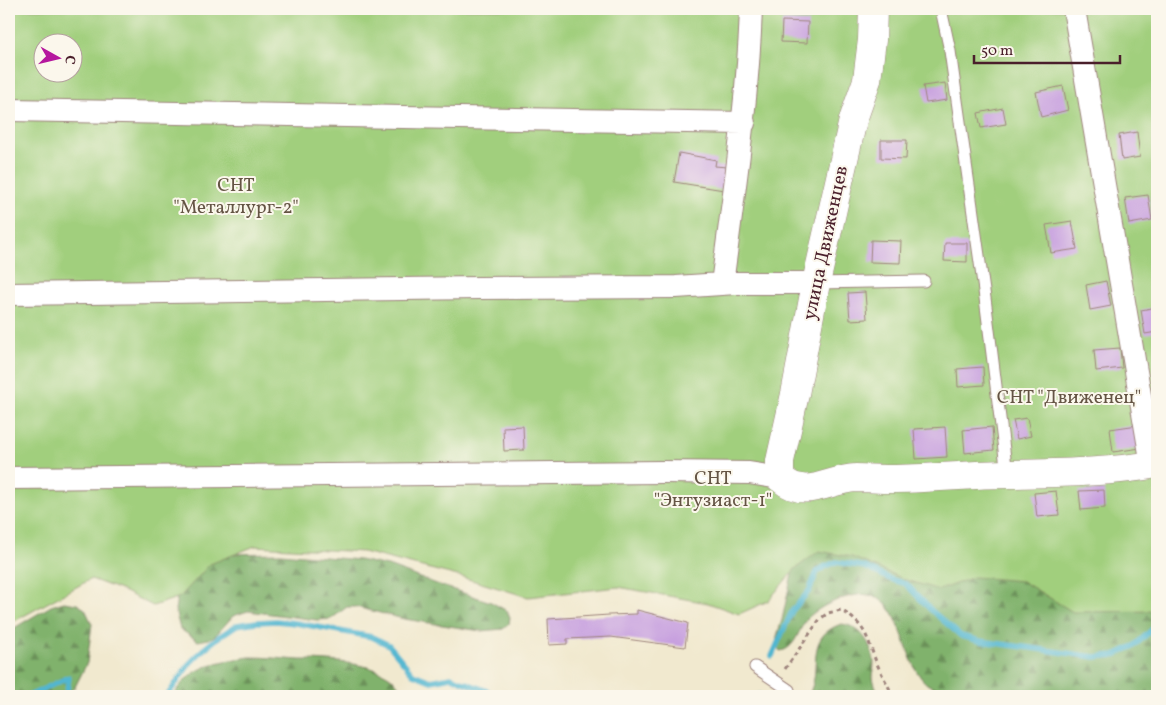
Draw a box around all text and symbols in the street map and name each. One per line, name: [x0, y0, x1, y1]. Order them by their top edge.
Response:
north arrow: [32, 32, 82, 82]
scale bar: [974, 32, 1120, 64]
text: 50 m: [981, 41, 1013, 62]
text: С: [59, 54, 79, 65]
street label: улица Движенцев: [797, 163, 855, 323]
park label: СНТ "Металлург-2": [173, 173, 299, 221]
park label: СНТ "Движенец": [997, 385, 1141, 411]
park label: СНТ "Энтузиаст-1": [654, 466, 772, 514]

